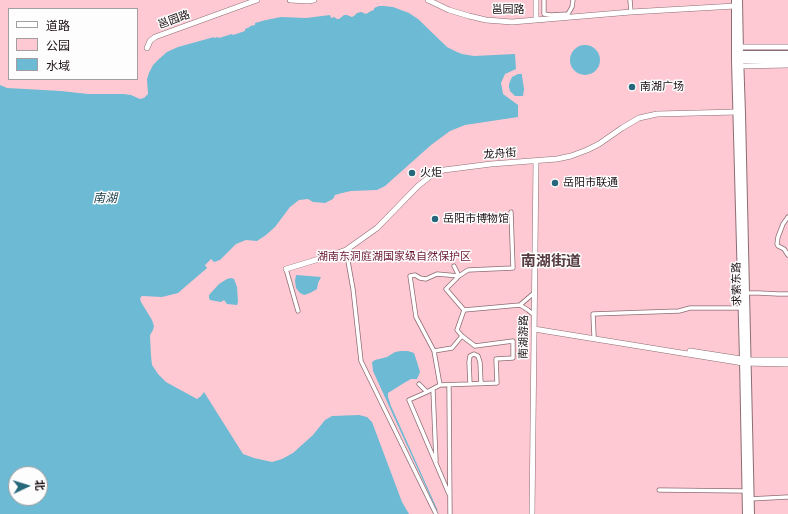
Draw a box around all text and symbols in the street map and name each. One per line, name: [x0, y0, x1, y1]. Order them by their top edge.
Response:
street label: 邕园路: [492, 3, 524, 17]
legend: [8, 8, 138, 80]
street label: 邕园路: [156, 8, 192, 32]
text: 道路: [46, 19, 70, 33]
text: 公园: [46, 39, 70, 53]
text: 水域: [46, 59, 70, 73]
place label: 南湖广场: [640, 80, 684, 94]
marker: 南湖广场: [627, 82, 637, 92]
street label: 龙舟街: [483, 146, 517, 162]
place label: 火炬: [420, 166, 442, 180]
marker: 火炬: [407, 168, 417, 178]
place label: 岳阳市联通: [563, 176, 618, 190]
marker: 岳阳市联通: [550, 178, 560, 188]
water label: 南湖: [93, 192, 117, 206]
place label: 岳阳市博物馆: [443, 212, 509, 226]
marker: 岳阳市博物馆: [430, 214, 440, 224]
park label: 湖南东洞庭湖国家级自然保护区: [317, 250, 471, 264]
district label: 南湖街道: [521, 253, 581, 271]
street label: 求索东路: [730, 262, 744, 306]
street label: 南湖游路: [517, 315, 531, 359]
north arrow: [8, 466, 48, 506]
text: 北: [33, 479, 46, 491]

